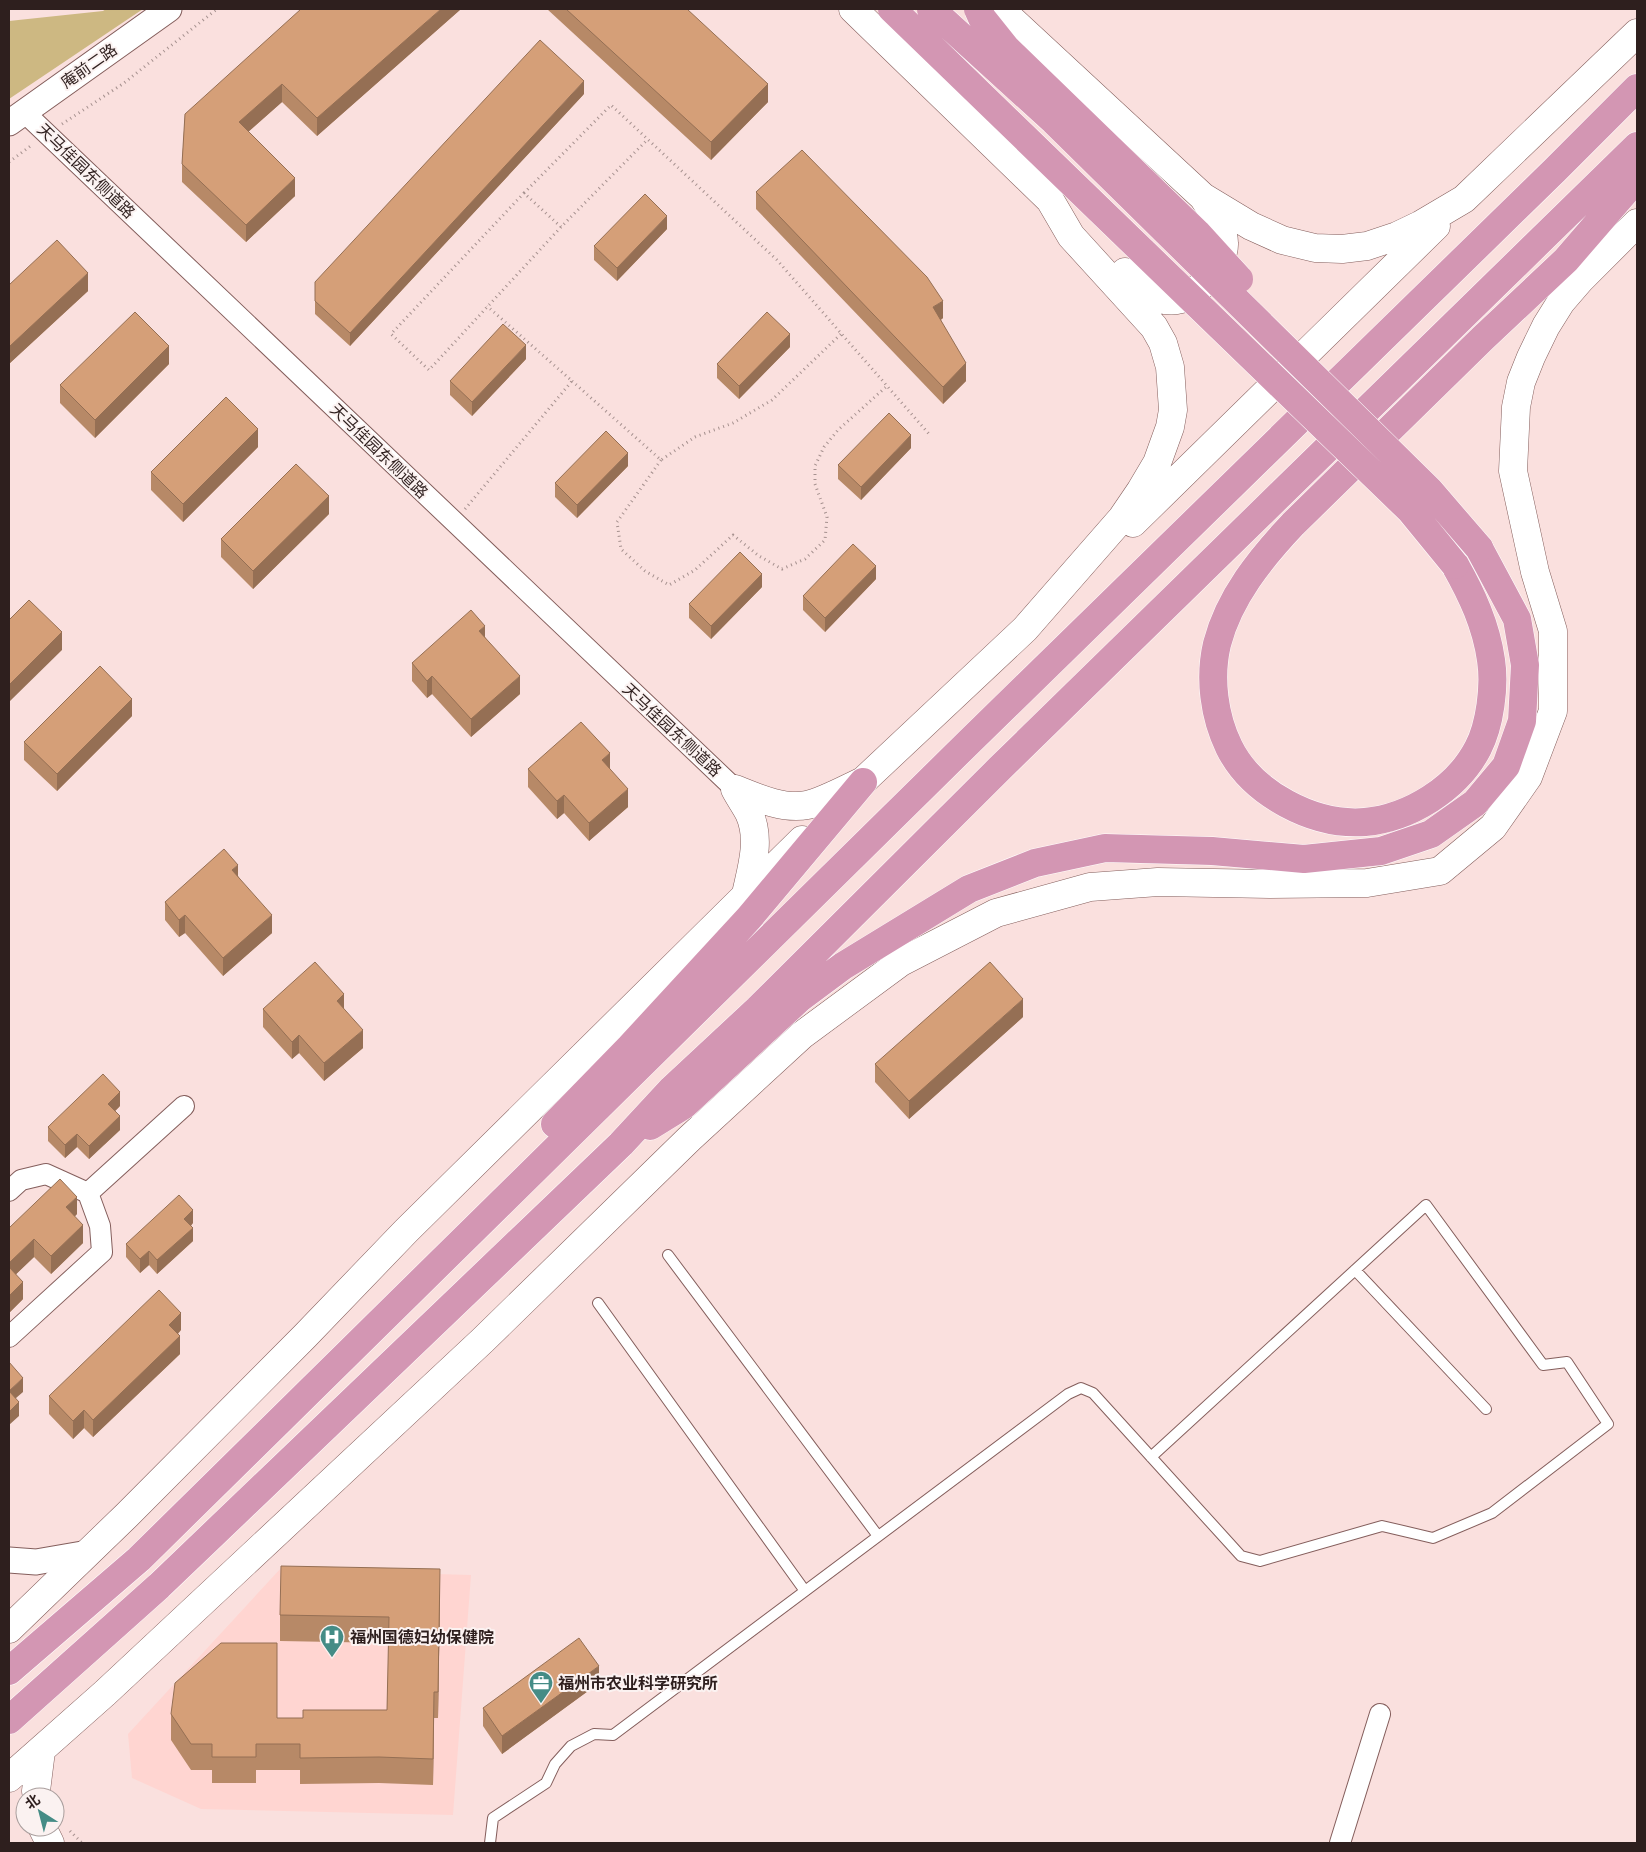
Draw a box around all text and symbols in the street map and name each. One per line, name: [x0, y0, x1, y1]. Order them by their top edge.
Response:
street label: 庵前二路: [57, 39, 121, 93]
street label: 天马佳园东侧道路: [33, 119, 139, 223]
street label: 天马佳园东侧道路: [326, 399, 432, 503]
street label: 天马佳园东侧道路: [618, 679, 726, 781]
hospital icon: 福州国德妇幼保健院: [319, 1624, 345, 1658]
place label: 福州国德妇幼保健院: [350, 1627, 494, 1648]
office icon: 福州市农业科学研究所: [528, 1670, 554, 1704]
place label: 福州市农业科学研究所: [558, 1673, 718, 1694]
north arrow: [15, 1787, 65, 1837]
text: 北: [21, 1790, 43, 1813]

